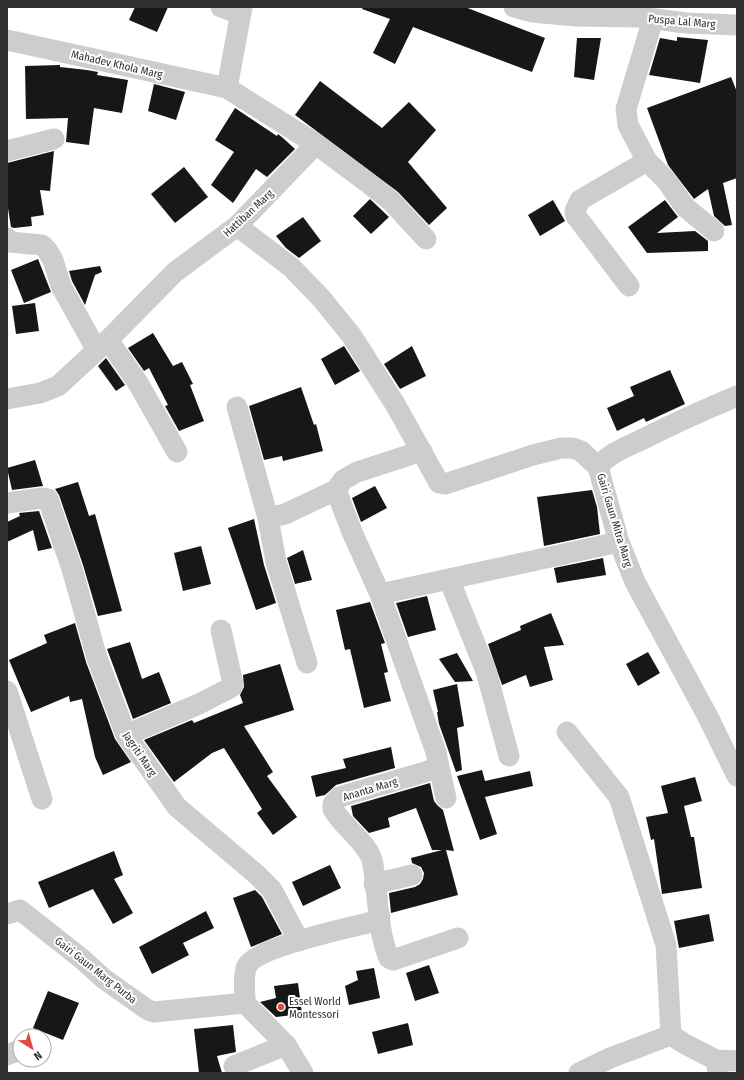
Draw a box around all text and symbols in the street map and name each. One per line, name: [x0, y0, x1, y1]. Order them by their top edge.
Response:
street label: Puspa Lal Marg: [648, 12, 717, 31]
street label: Mahadev Khola Marg: [70, 48, 165, 82]
street label: Hattiban Marg: [221, 186, 277, 240]
street label: Gairi Gaun Mitra Marg: [594, 472, 635, 569]
street label: Jagriti Marg: [120, 729, 160, 780]
street label: Ananta Marg: [341, 775, 400, 804]
street label: Gairi Gaun Marg Purba: [52, 934, 139, 1006]
place label: Essel World Montessori: [289, 995, 341, 1021]
marker: Essel World Montessori: [276, 1002, 286, 1012]
north arrow: [12, 1028, 52, 1068]
text: N: [31, 1048, 44, 1063]

